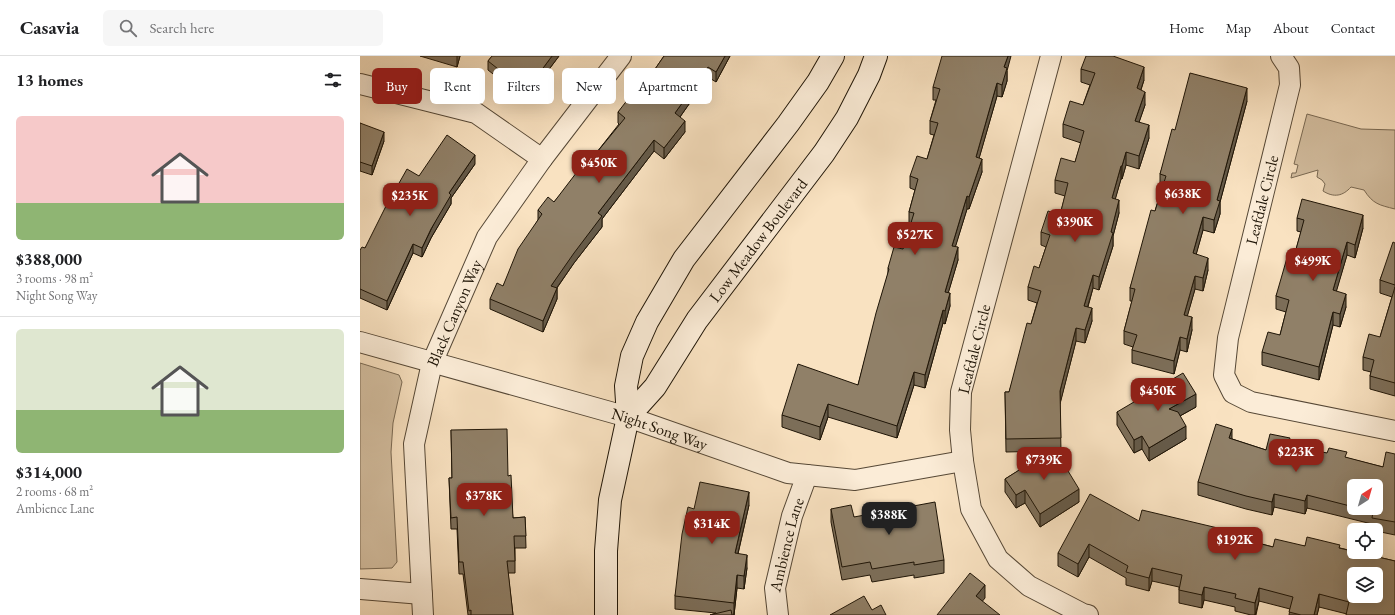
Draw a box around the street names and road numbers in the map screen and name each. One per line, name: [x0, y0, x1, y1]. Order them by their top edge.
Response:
street label: Leafdale Circle: [1241, 153, 1283, 247]
street label: Low Meadow Boulevard: [704, 173, 812, 306]
street label: Black Canyon Way: [421, 255, 487, 370]
street label: Leafdale Circle: [953, 302, 995, 396]
street label: Night Song Way: [609, 402, 712, 455]
street label: Ambience Lane: [764, 494, 808, 595]

